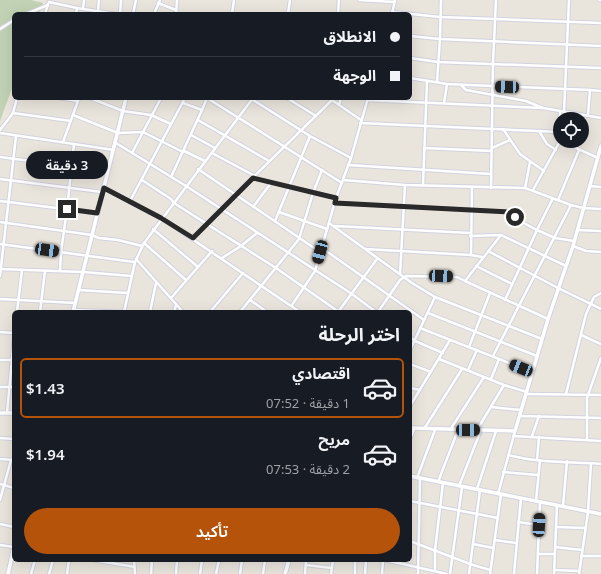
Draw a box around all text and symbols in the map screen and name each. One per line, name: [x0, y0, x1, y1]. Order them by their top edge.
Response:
text: الانطلاق: [324, 26, 376, 46]
text: الوجهة: [333, 65, 376, 85]
car: [495, 81, 519, 93]
map controls: [553, 112, 589, 148]
button: locate: [553, 112, 589, 148]
callout: 3 دقيقة: [26, 151, 108, 179]
text: 3 دقيقة: [46, 156, 88, 174]
route end: [58, 200, 76, 218]
route start: [506, 208, 524, 226]
car: [311, 239, 329, 265]
car: [34, 242, 60, 258]
car: [429, 269, 453, 283]
text: اختر الرحلة: [318, 322, 400, 346]
car: [508, 358, 534, 378]
text: اقتصادي: [292, 363, 350, 383]
icon: car: [362, 370, 398, 406]
text: $1.43: [26, 378, 64, 398]
text: 1 دقيقة · 07:52: [266, 394, 350, 412]
car: [456, 424, 480, 436]
text: مريح: [318, 429, 350, 449]
icon: car: [362, 436, 398, 472]
text: $1.94: [26, 444, 64, 464]
text: 2 دقيقة · 07:53: [266, 460, 350, 478]
button: تأكيد: [24, 508, 400, 554]
car: [532, 513, 546, 537]

